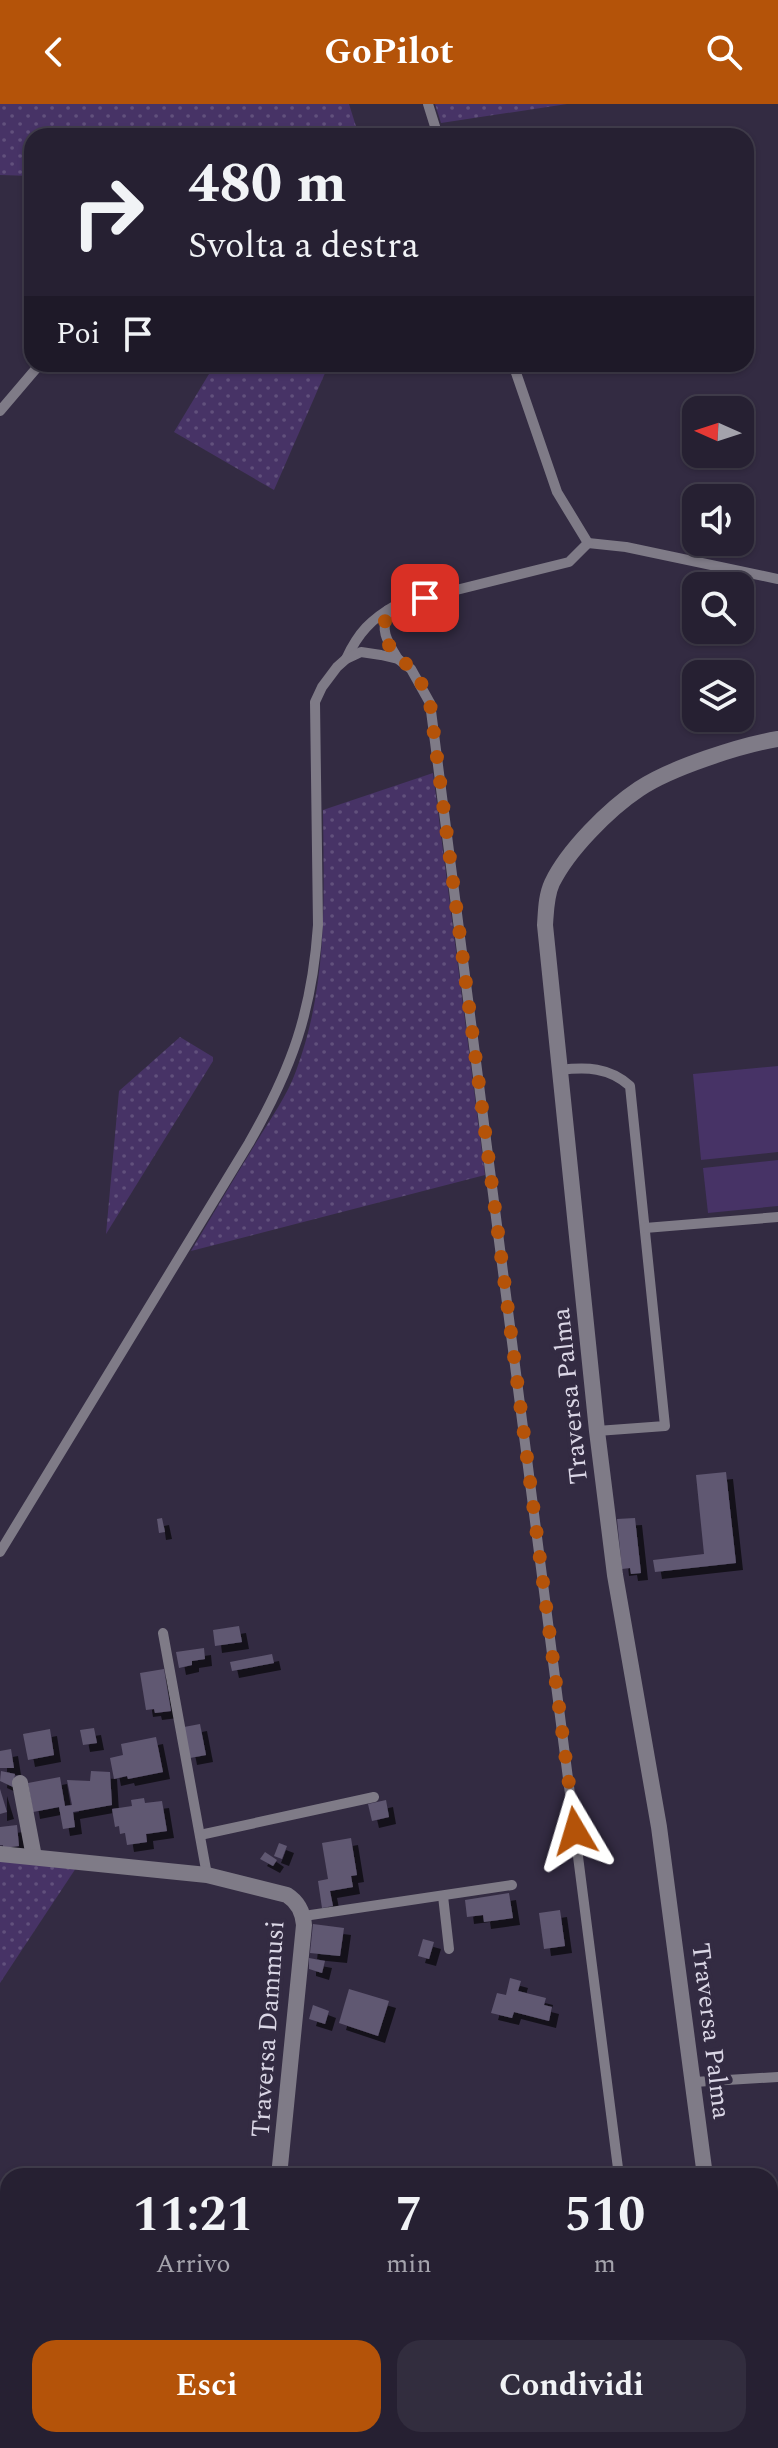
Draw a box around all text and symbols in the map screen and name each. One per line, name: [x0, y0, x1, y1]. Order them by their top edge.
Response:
text: GoPilot: [324, 25, 454, 80]
icon: back: [32, 30, 76, 74]
icon: search: [702, 30, 746, 74]
text: 480 m: [188, 142, 347, 227]
icon: right: [56, 160, 160, 264]
text: Svolta a destra: [188, 219, 419, 274]
text: Poi: [56, 311, 100, 357]
icon: arrive: [116, 312, 160, 356]
north arrow: [682, 396, 754, 468]
map controls: [682, 396, 754, 732]
button: sound: [682, 484, 754, 556]
pin: [391, 564, 459, 632]
button: search: [682, 572, 754, 644]
icon: arrive: [403, 576, 447, 620]
button: layers: [682, 660, 754, 732]
street label: Traversa Palma: [541, 1306, 599, 1486]
position arrow: [533, 1789, 617, 1873]
street label: Traversa Dammusi: [240, 1919, 296, 2139]
street label: Traversa Palma: [680, 1941, 742, 2122]
text: 11:21: [133, 2179, 253, 2252]
text: 7: [395, 2179, 422, 2252]
text: 510: [564, 2179, 645, 2252]
text: Arrivo: [156, 2244, 230, 2284]
text: min: [386, 2244, 432, 2284]
text: m: [594, 2244, 616, 2284]
button: Esci: [32, 2340, 381, 2432]
button: Condividi: [397, 2340, 746, 2432]

